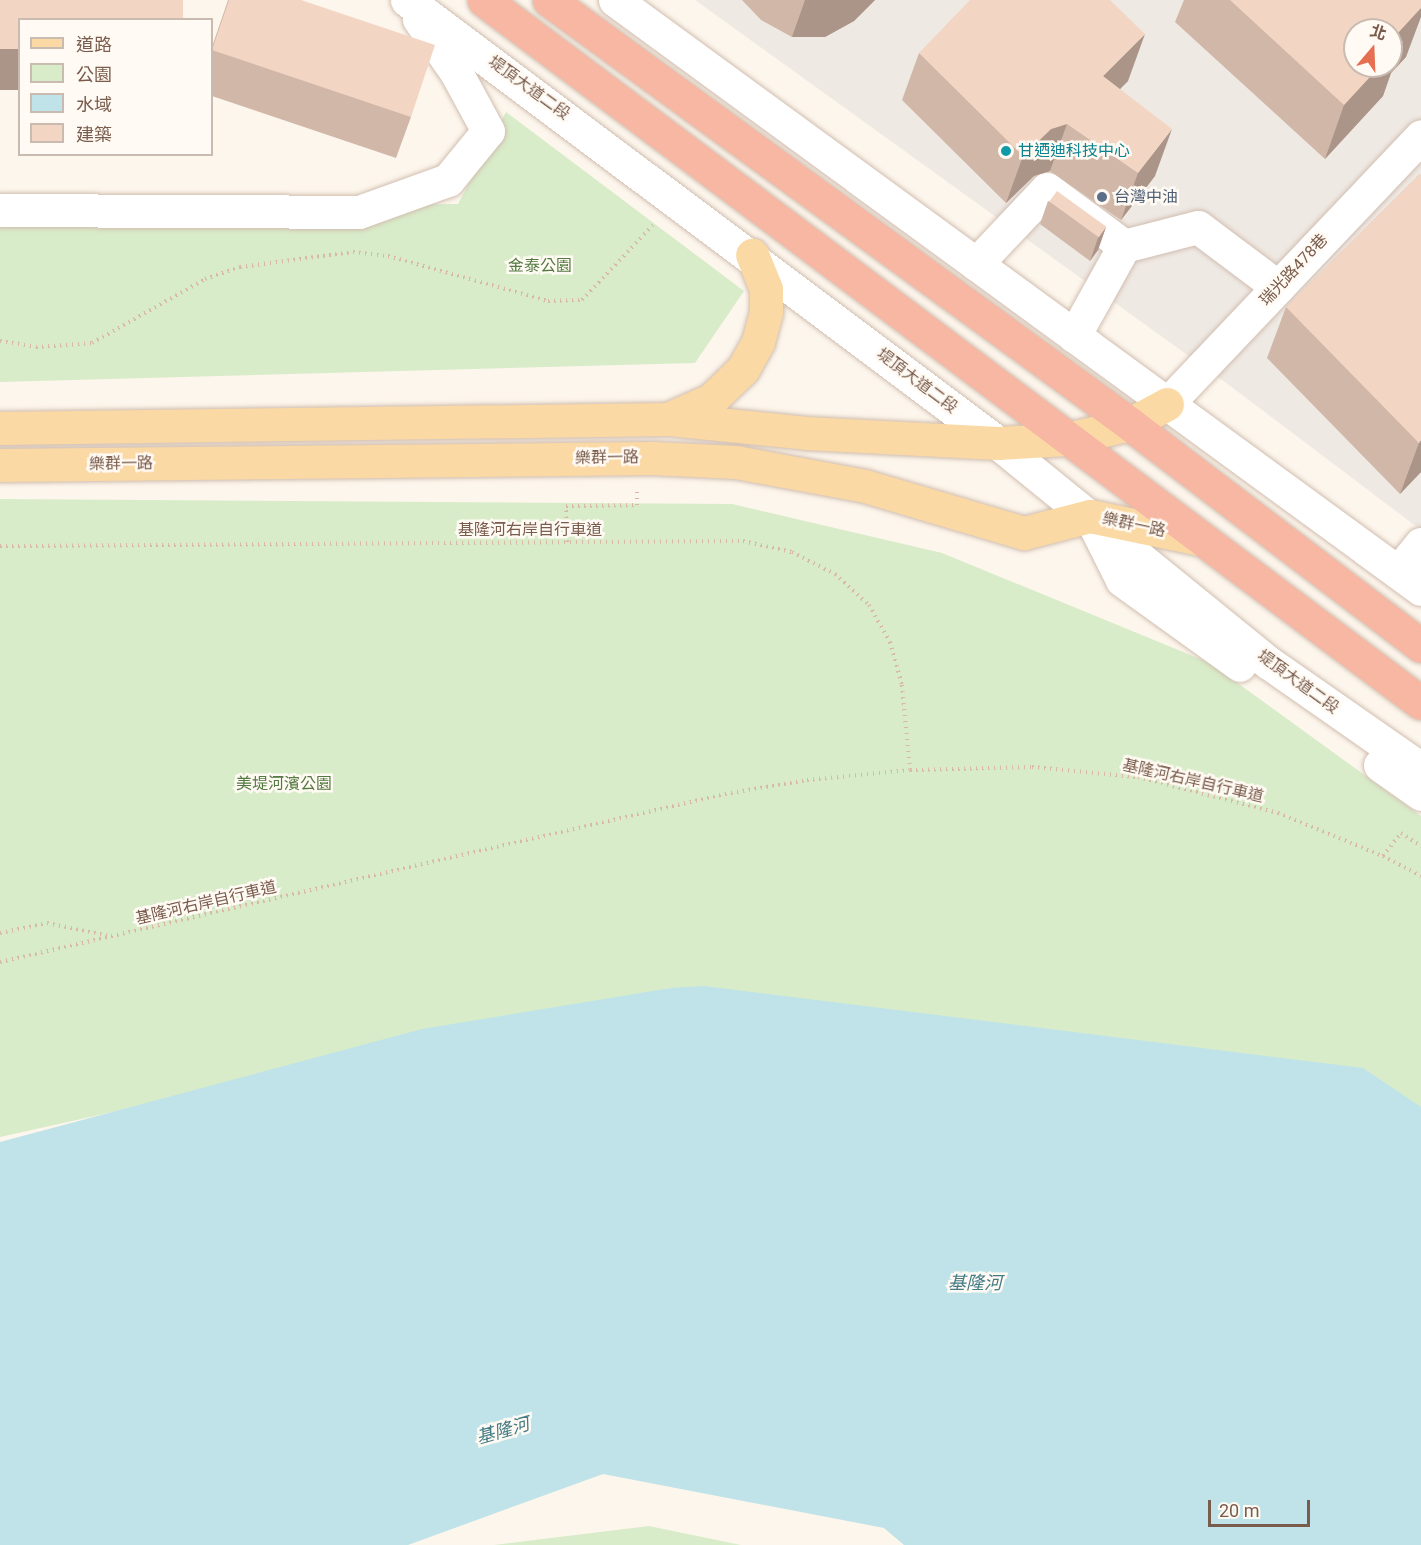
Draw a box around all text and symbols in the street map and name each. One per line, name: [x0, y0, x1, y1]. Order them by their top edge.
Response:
legend: [18, 18, 213, 156]
north arrow: [1343, 18, 1403, 78]
text: 北: [1368, 21, 1389, 44]
text: 道路: [76, 34, 112, 55]
street label: 堤頂大道二段: [485, 52, 573, 124]
text: 公園: [76, 64, 112, 85]
text: 水域: [76, 94, 112, 115]
text: 建築: [76, 124, 112, 145]
place label: 甘迺迪科技中心: [1018, 141, 1130, 161]
marker: 甘迺迪科技中心: [999, 144, 1013, 158]
place label: 台灣中油: [1114, 187, 1178, 207]
marker: 台灣中油: [1095, 190, 1109, 204]
street label: 瑞光路478巷: [1256, 230, 1332, 310]
park label: 金泰公園: [508, 256, 572, 276]
street label: 堤頂大道二段: [873, 344, 961, 418]
street label: 樂群一路: [575, 448, 639, 468]
street label: 樂群一路: [89, 454, 153, 474]
street label: 樂群一路: [1101, 509, 1167, 541]
street label: 基隆河右岸自行車道: [458, 520, 602, 540]
street label: 堤頂大道二段: [1254, 646, 1342, 718]
street label: 基隆河右岸自行車道: [1121, 755, 1265, 807]
park label: 美堤河濱公園: [236, 774, 332, 794]
street label: 基隆河右岸自行車道: [134, 877, 278, 929]
water label: 基隆河: [948, 1272, 1002, 1294]
water label: 基隆河: [474, 1413, 532, 1449]
scale bar: [1211, 1488, 1313, 1526]
text: 20 m: [1219, 1500, 1259, 1521]

